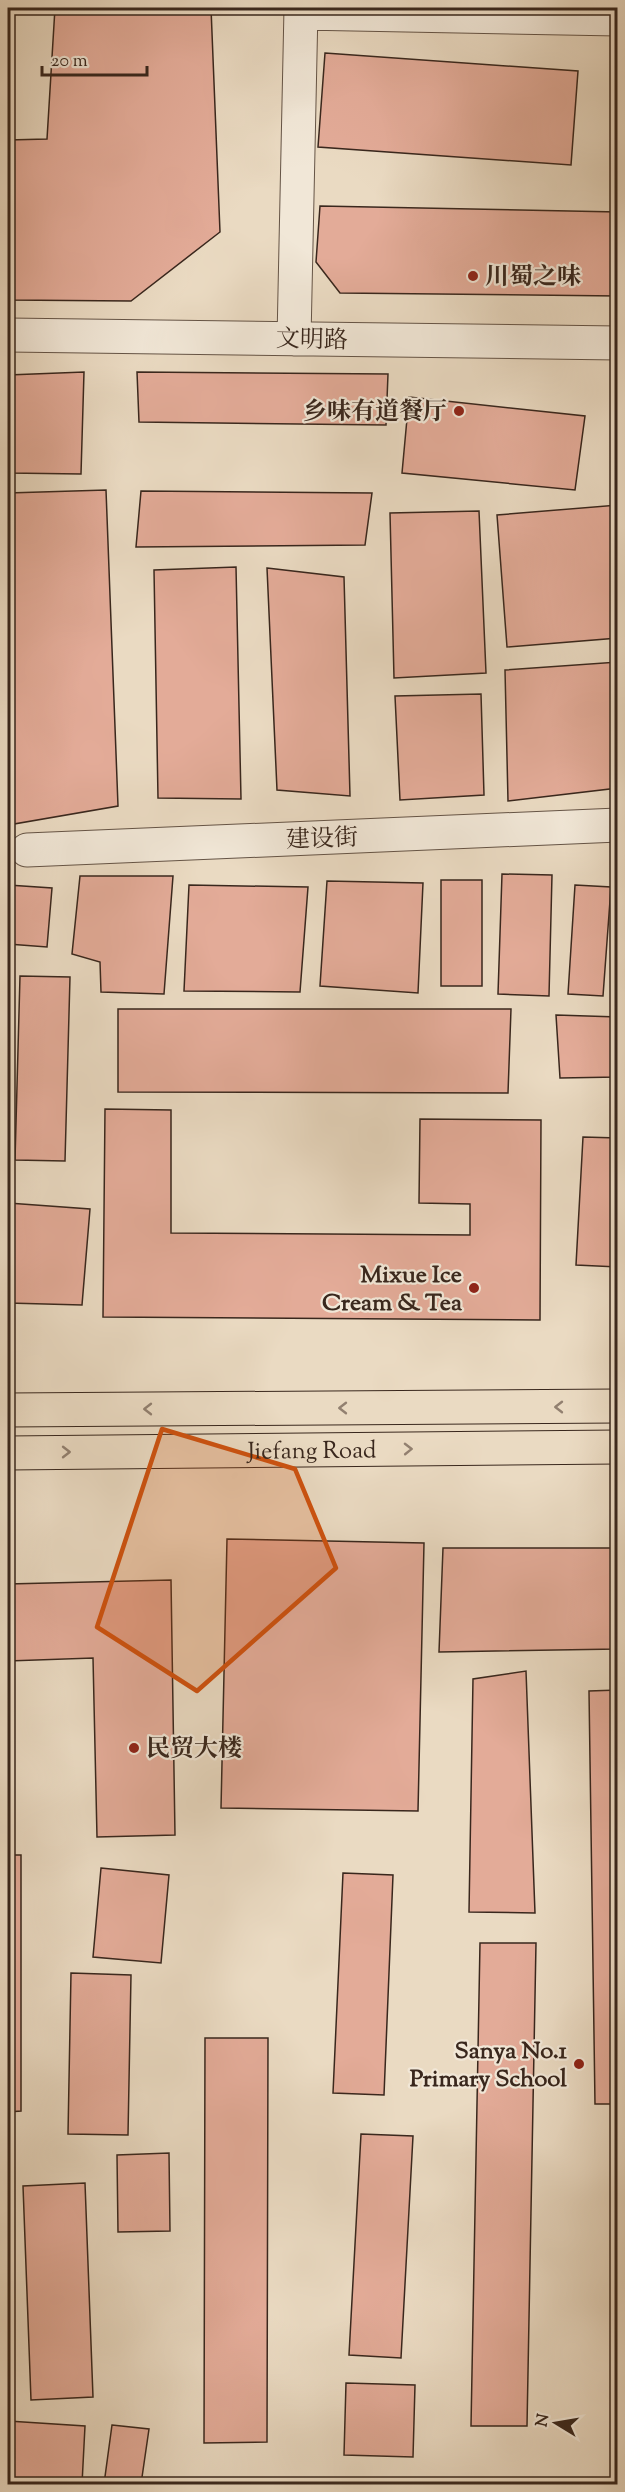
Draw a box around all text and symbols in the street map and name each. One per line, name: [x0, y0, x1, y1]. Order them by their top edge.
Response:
scale bar: [42, 39, 147, 77]
text: 20 m: [51, 49, 88, 75]
place label: 川蜀之味: [485, 261, 581, 295]
marker: 川蜀之味: [466, 269, 480, 283]
street label: 文明路: [276, 323, 348, 359]
place label: 乡味有道餐厅: [303, 396, 447, 430]
marker: 乡味有道餐厅: [452, 404, 466, 418]
street label: 建设街: [285, 822, 359, 858]
place label: Mixue Ice Cream & Tea: [322, 1259, 463, 1321]
marker: Mixue Ice Cream & Tea: [467, 1281, 481, 1295]
one-way arrow: [555, 1401, 564, 1413]
one-way arrow: [339, 1402, 348, 1414]
one-way arrow: [144, 1403, 153, 1415]
street label: Jiefang Road: [245, 1434, 377, 1470]
one-way arrow: [403, 1443, 412, 1455]
one-way arrow: [61, 1446, 70, 1458]
place label: 民贸大楼: [146, 1733, 242, 1767]
marker: 民贸大楼: [127, 1741, 141, 1755]
place label: Sanya No.1 Primary School: [410, 2035, 568, 2097]
marker: Sanya No.1 Primary School: [572, 2057, 586, 2071]
north arrow: [526, 2393, 586, 2453]
text: N: [531, 2412, 556, 2429]

